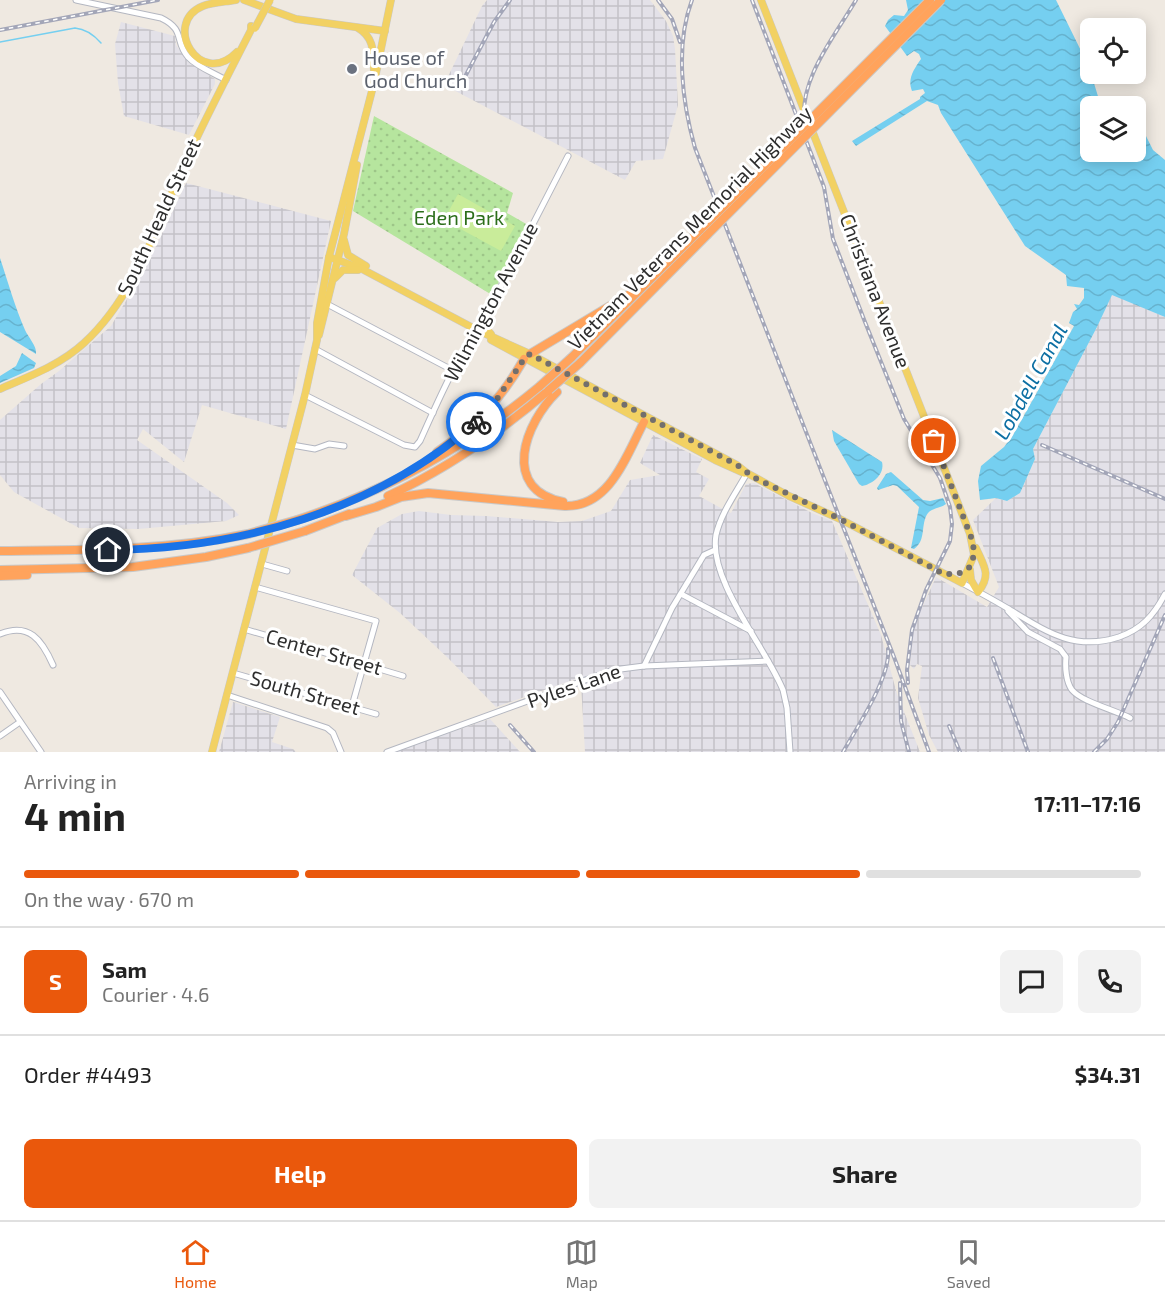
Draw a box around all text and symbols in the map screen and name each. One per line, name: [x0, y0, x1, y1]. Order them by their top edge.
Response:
map controls: [1080, 18, 1146, 162]
button: locate: [1080, 18, 1146, 84]
place label: House of God Church: [364, 45, 467, 92]
marker: House of God Church: [345, 62, 359, 76]
button: layers: [1080, 96, 1146, 162]
street label: Vietnam Veterans Memorial Highway: [562, 100, 817, 354]
street label: South Heald Street: [111, 134, 205, 299]
park label: Eden Park: [414, 205, 504, 229]
street label: Christiana Avenue: [835, 210, 916, 371]
street label: Wilmington Avenue: [438, 218, 542, 385]
water label: Lobdell Canal: [988, 319, 1072, 443]
courier: [446, 392, 506, 452]
icon: bike: [460, 406, 493, 439]
pin: [908, 415, 959, 466]
icon: bag: [917, 424, 950, 457]
pin: [82, 524, 133, 575]
icon: home: [91, 533, 124, 566]
street label: Center Street: [263, 623, 386, 679]
street label: Pyles Lane: [524, 658, 624, 712]
street label: South Street: [248, 665, 363, 719]
text: Arriving in: [24, 769, 117, 793]
text: 17:11–17:16: [1034, 790, 1141, 816]
text: 4 min: [24, 792, 126, 839]
text: On the way · 670 m: [24, 887, 194, 911]
button: chat: [1000, 950, 1063, 1013]
button: phone: [1078, 950, 1141, 1013]
text: Sam: [102, 956, 147, 982]
text: S: [49, 968, 62, 994]
text: Courier · 4.6: [102, 982, 209, 1006]
text: Order #4493: [24, 1061, 152, 1087]
text: $34.31: [1074, 1061, 1141, 1087]
button: Help: [24, 1139, 577, 1208]
button: Share: [589, 1139, 1141, 1208]
tab: Home: [174, 1236, 217, 1291]
tab: Map: [565, 1236, 598, 1291]
tab: Saved: [947, 1236, 991, 1291]

